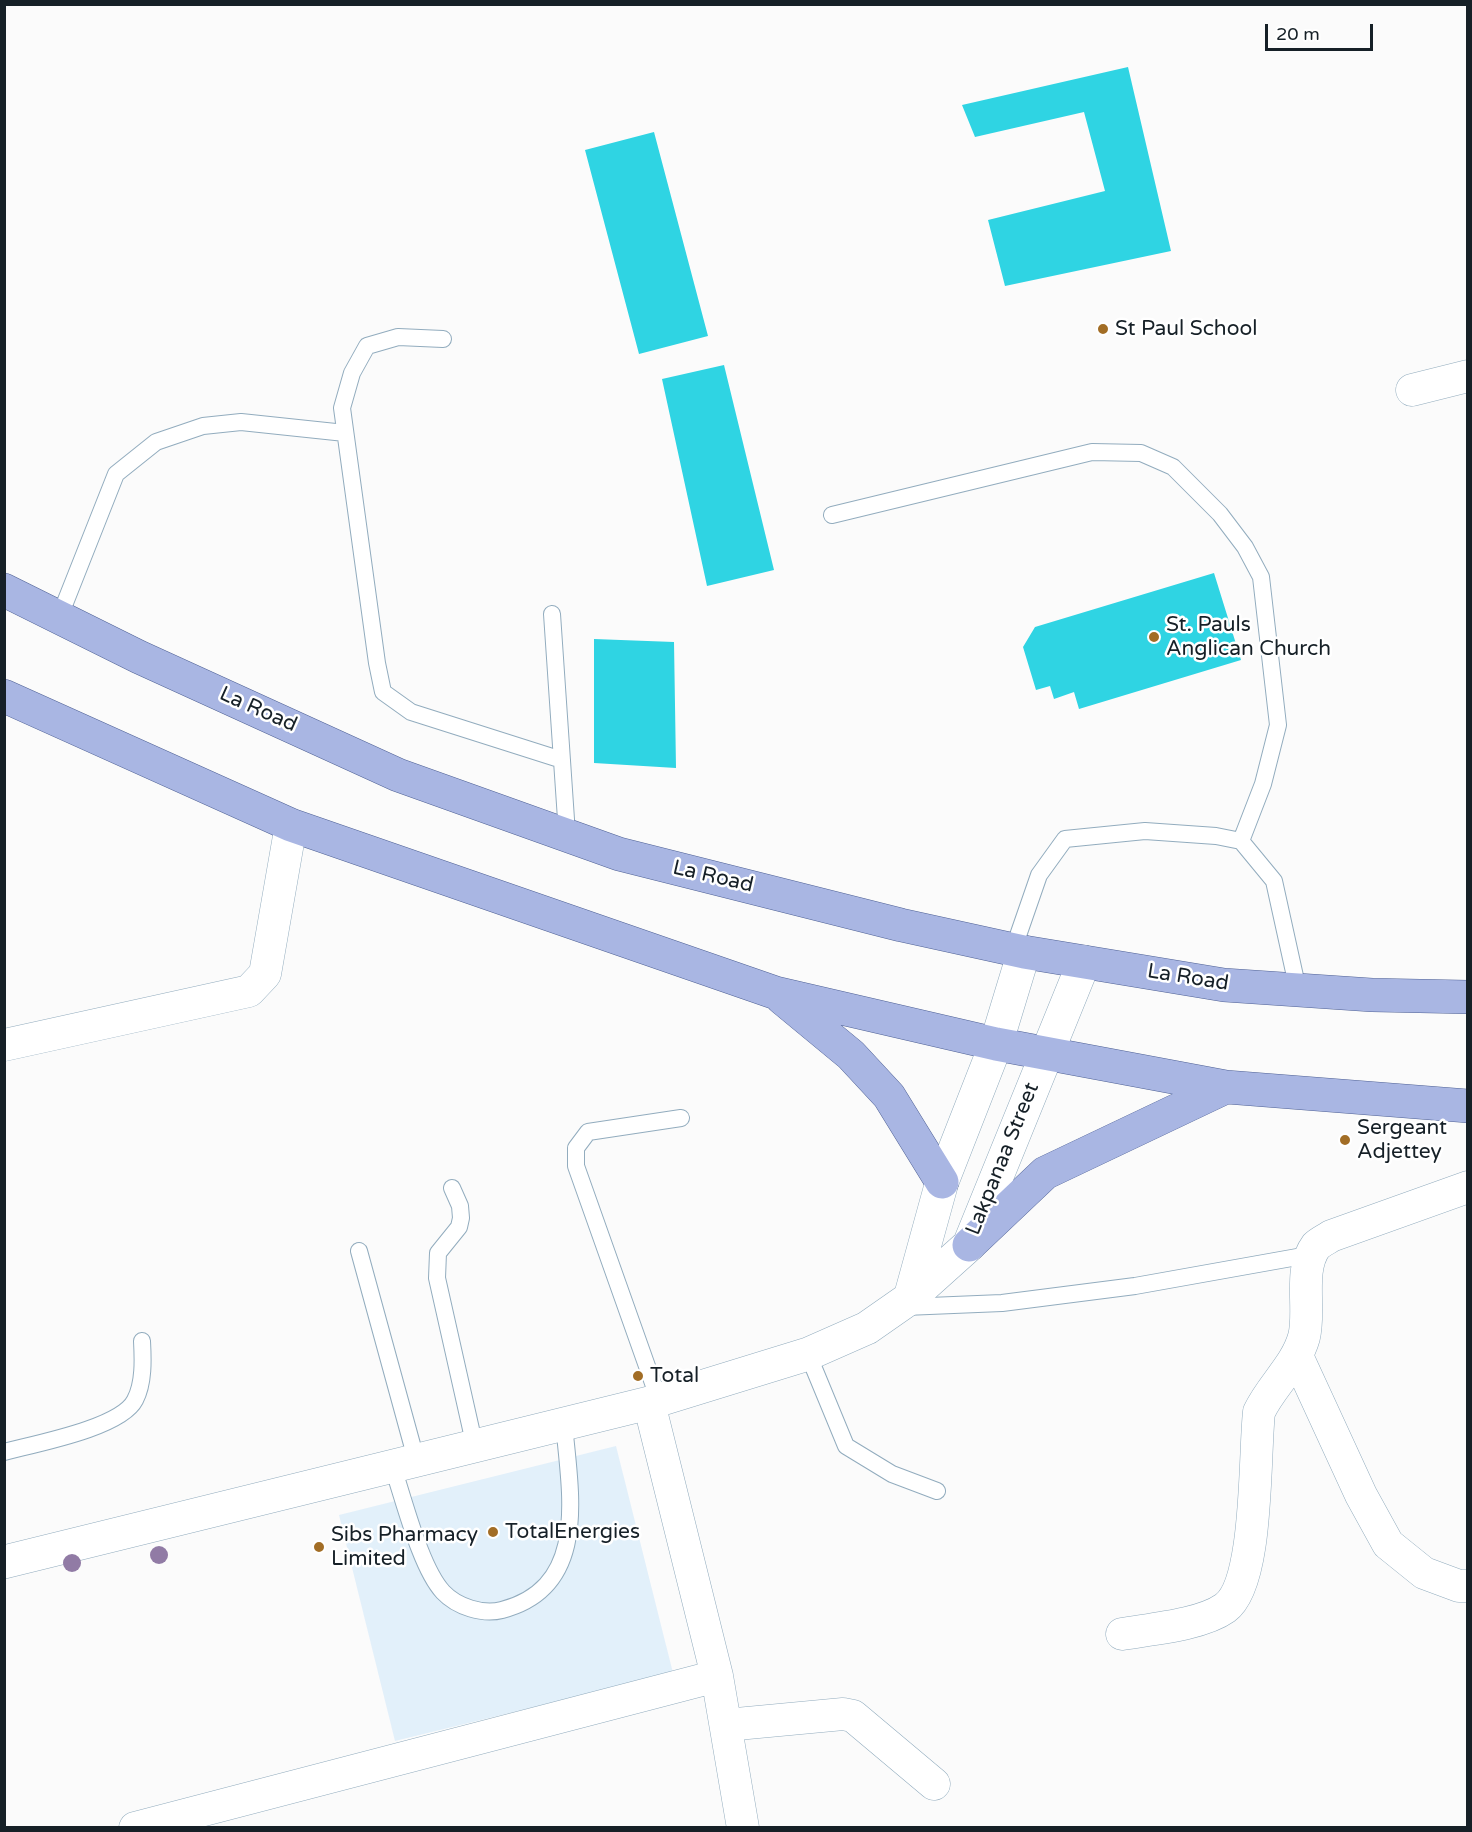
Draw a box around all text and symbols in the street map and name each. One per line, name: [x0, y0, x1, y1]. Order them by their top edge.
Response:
scale bar: [1268, 12, 1376, 50]
text: 20 m: [1276, 23, 1320, 45]
place label: St Paul School: [1115, 316, 1257, 342]
marker: St Paul School: [1096, 322, 1110, 336]
place label: St. Pauls Anglican Church: [1166, 612, 1331, 662]
marker: St. Pauls Anglican Church: [1147, 630, 1161, 644]
street label: La Road: [215, 682, 301, 738]
street label: La Road: [670, 855, 756, 899]
street label: La Road: [1145, 959, 1231, 997]
street label: Lakpanaa Street: [961, 1079, 1045, 1239]
place label: Sergeant Adjettey: [1357, 1115, 1447, 1165]
marker: Sergeant Adjettey: [1338, 1133, 1352, 1147]
place label: Total: [650, 1363, 699, 1389]
marker: Total: [631, 1369, 645, 1383]
place label: TotalEnergies: [505, 1519, 640, 1545]
place label: Sibs Pharmacy Limited: [331, 1522, 478, 1572]
marker: TotalEnergies: [486, 1525, 500, 1539]
marker: Sibs Pharmacy Limited: [312, 1540, 326, 1554]

